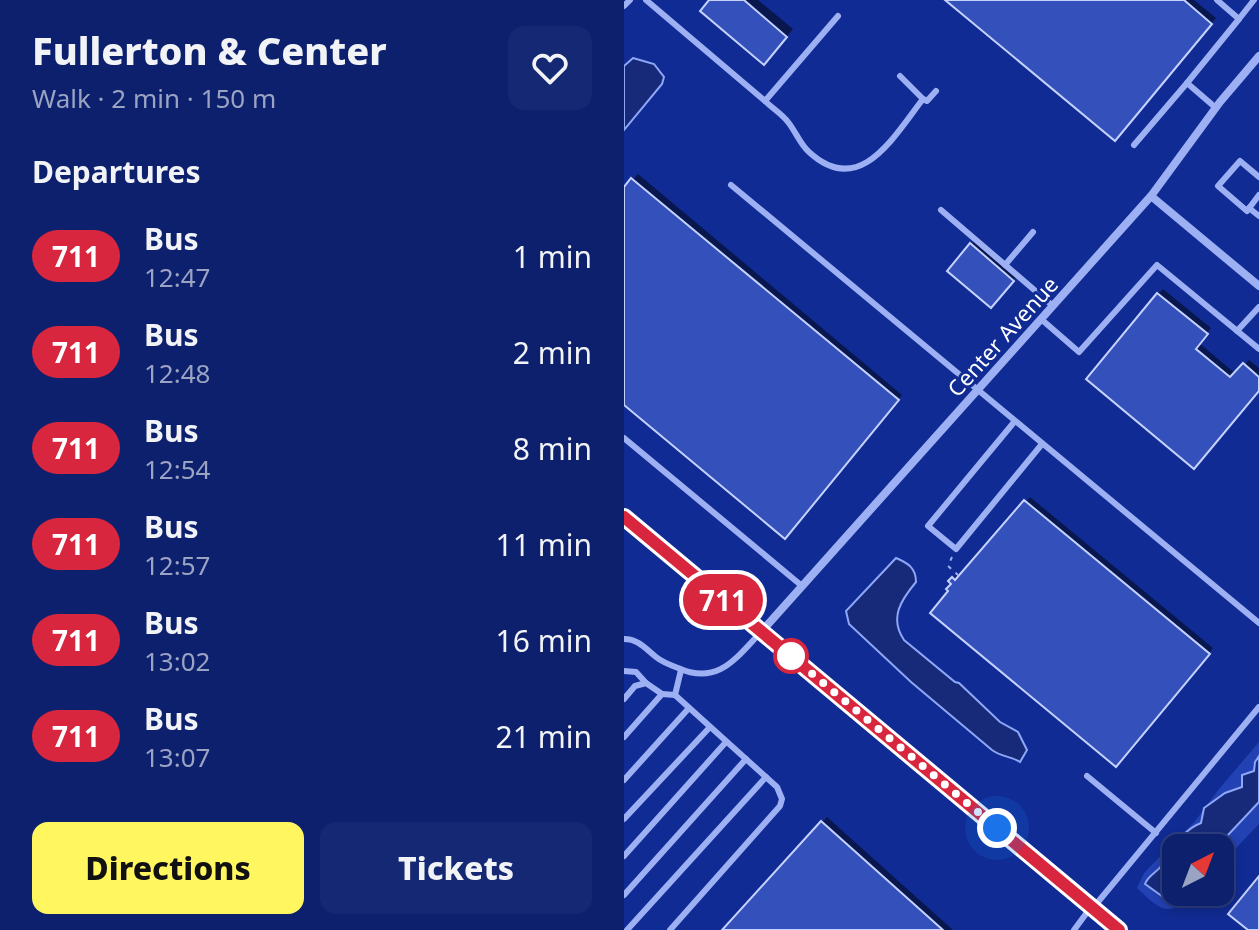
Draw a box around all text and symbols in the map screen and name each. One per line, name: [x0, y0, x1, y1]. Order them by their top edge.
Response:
text: Fullerton & Center: [32, 24, 387, 76]
button: heart: [508, 26, 592, 110]
text: Walk · 2 min · 150 m: [32, 80, 276, 116]
text: Departures: [32, 151, 201, 192]
text: Bus: [144, 218, 199, 259]
text: 1 min: [513, 236, 592, 277]
text: 711: [52, 237, 100, 275]
text: 12:47: [144, 259, 210, 295]
street label: Center Avenue: [940, 269, 1064, 403]
text: Bus: [144, 314, 199, 355]
text: 2 min: [513, 332, 592, 373]
text: 711: [52, 333, 100, 371]
text: 12:48: [144, 355, 210, 391]
text: Bus: [144, 410, 199, 451]
text: 8 min: [513, 428, 592, 469]
text: 711: [52, 429, 100, 467]
text: 12:54: [144, 451, 210, 487]
text: Bus: [144, 506, 199, 547]
text: 11 min: [496, 524, 592, 565]
text: 711: [52, 525, 100, 563]
text: 12:57: [144, 547, 210, 583]
line badge: 711: [677, 574, 769, 626]
text: 711: [699, 581, 747, 619]
text: Bus: [144, 602, 199, 643]
text: 16 min: [496, 620, 592, 661]
text: 711: [52, 621, 100, 659]
unlabelled marker: [774, 639, 808, 673]
text: 13:02: [144, 643, 210, 679]
text: Bus: [144, 698, 199, 739]
text: 21 min: [496, 716, 592, 757]
text: 711: [52, 717, 100, 755]
text: 13:07: [144, 739, 210, 775]
your location: [977, 808, 1017, 848]
button: Directions: [32, 822, 304, 914]
button: Tickets: [320, 822, 592, 914]
north arrow: [1162, 834, 1234, 906]
map controls: [1162, 834, 1234, 906]

